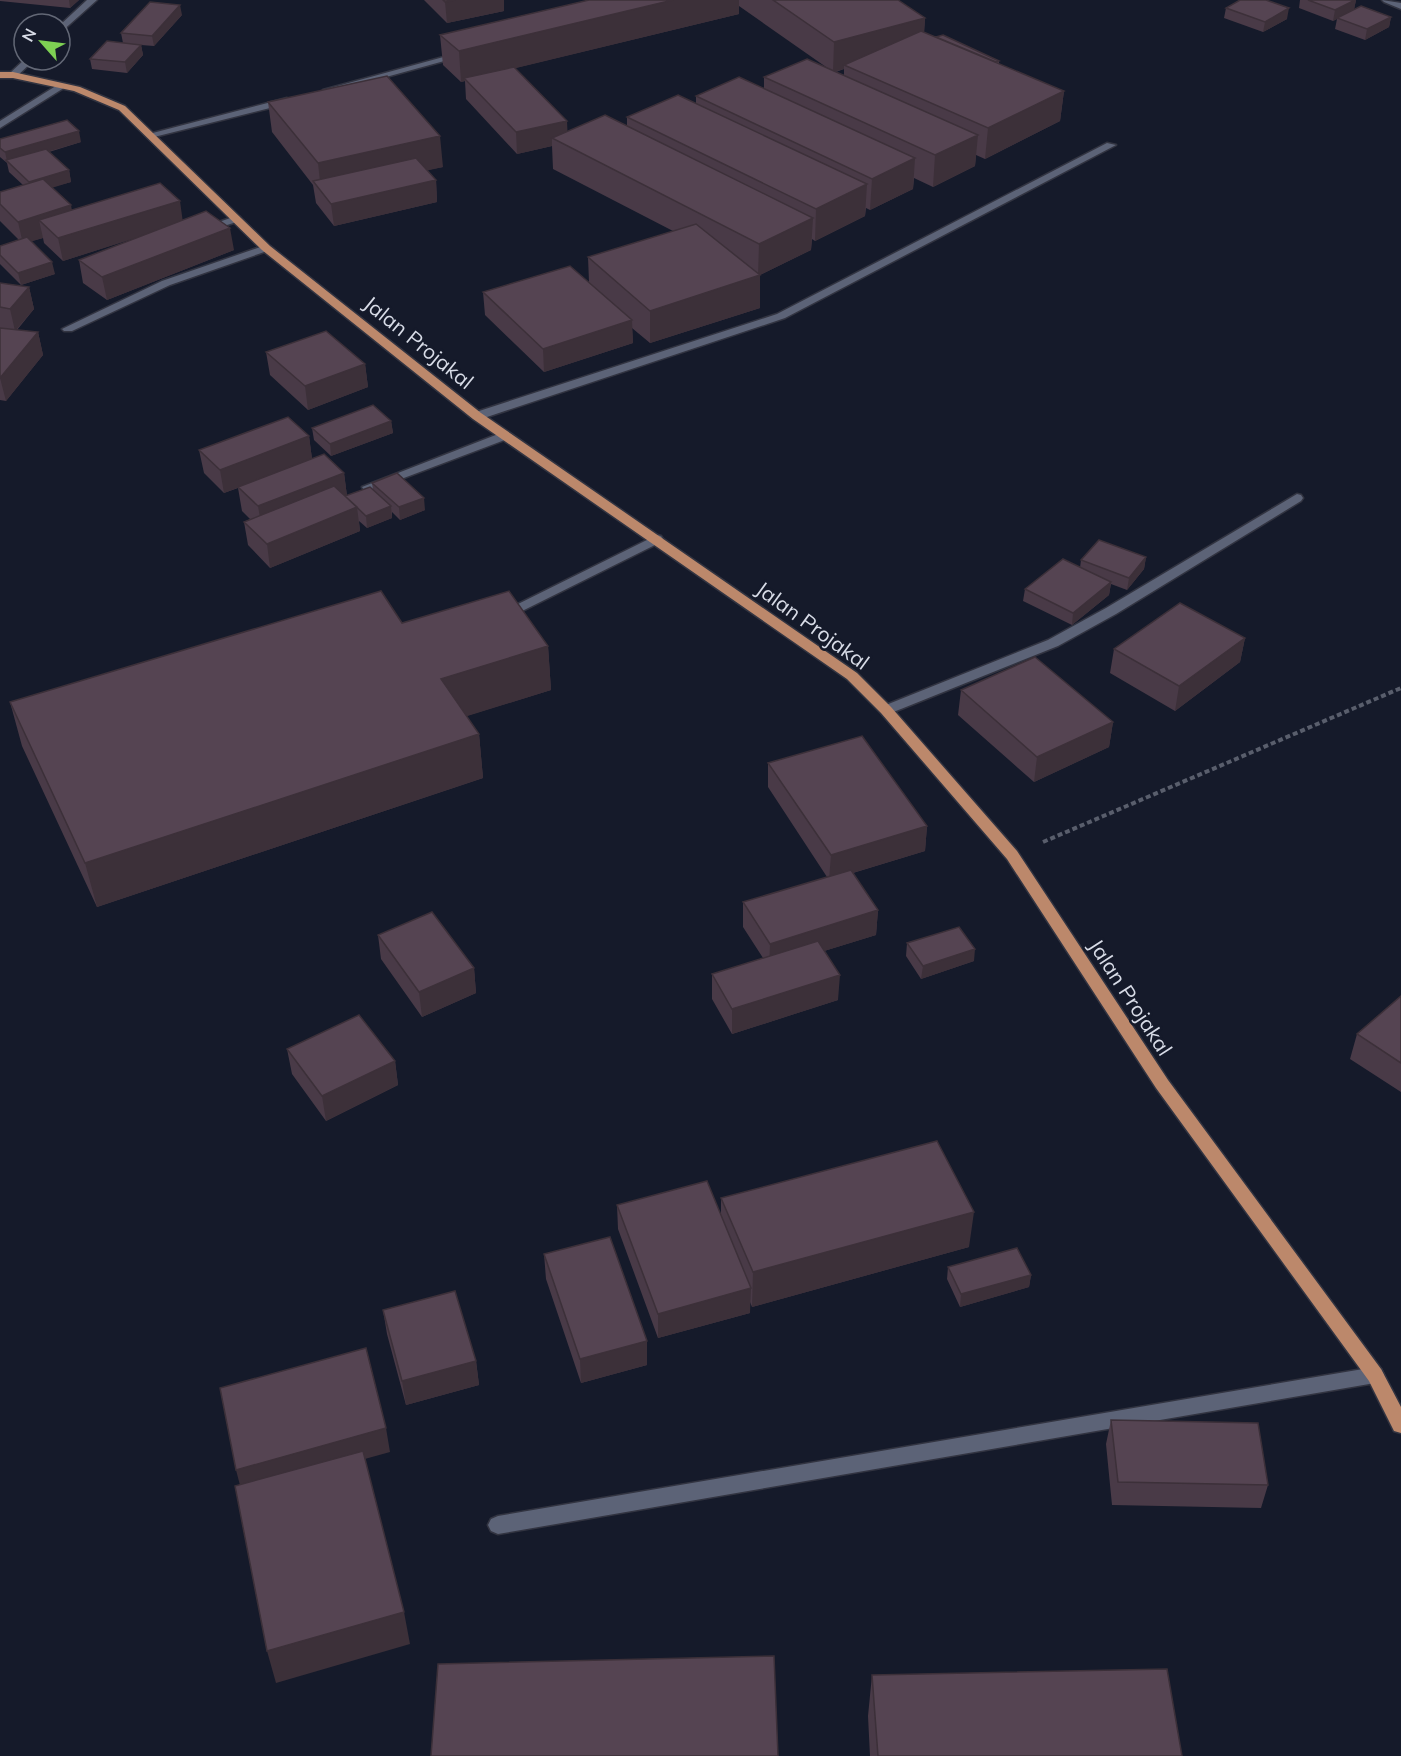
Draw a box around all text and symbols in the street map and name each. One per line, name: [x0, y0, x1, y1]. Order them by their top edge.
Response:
north arrow: [12, 12, 72, 72]
text: N: [17, 25, 40, 45]
street label: Jalan Projakal: [359, 290, 479, 394]
street label: Jalan Projakal: [751, 575, 875, 675]
street label: Jalan Projakal: [1084, 934, 1178, 1060]

